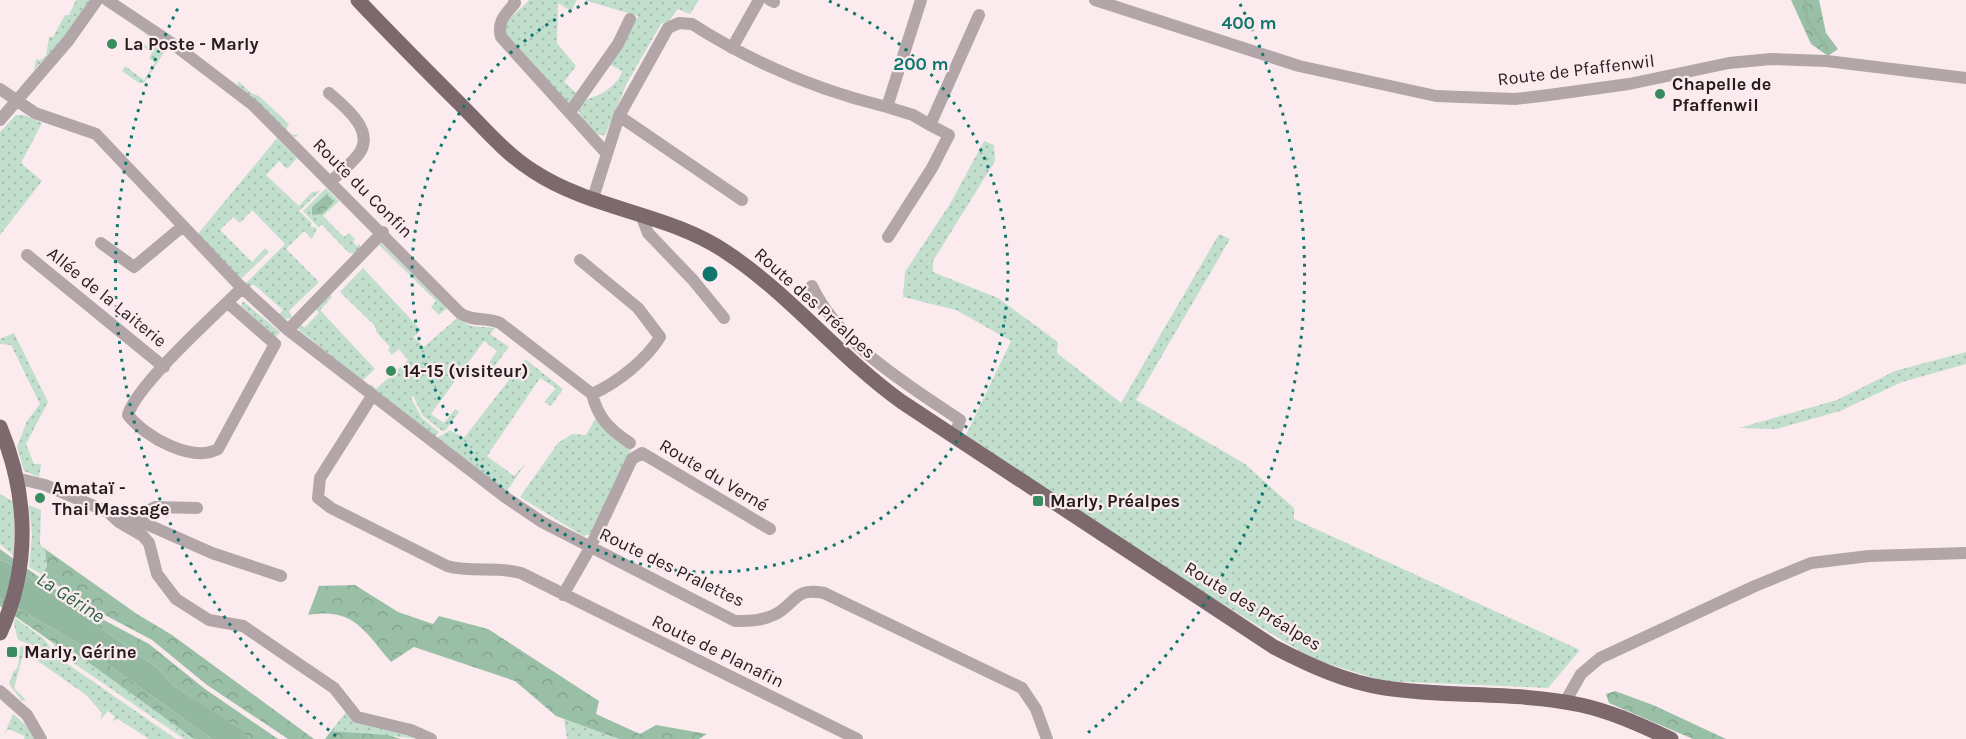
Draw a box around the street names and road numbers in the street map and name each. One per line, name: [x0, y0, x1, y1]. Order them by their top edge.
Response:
street label: Route de Pfaffenwil: [1496, 49, 1656, 91]
street label: Route du Confin: [309, 134, 417, 242]
street label: Allée de la Laiterie: [43, 242, 171, 352]
street label: Route des Préalpes: [750, 243, 880, 363]
street label: Route du Verné: [655, 434, 773, 516]
street label: Route des Pralettes: [596, 522, 748, 612]
street label: Route des Préalpes: [1181, 557, 1325, 655]
street label: Route de Planafin: [648, 609, 788, 693]

